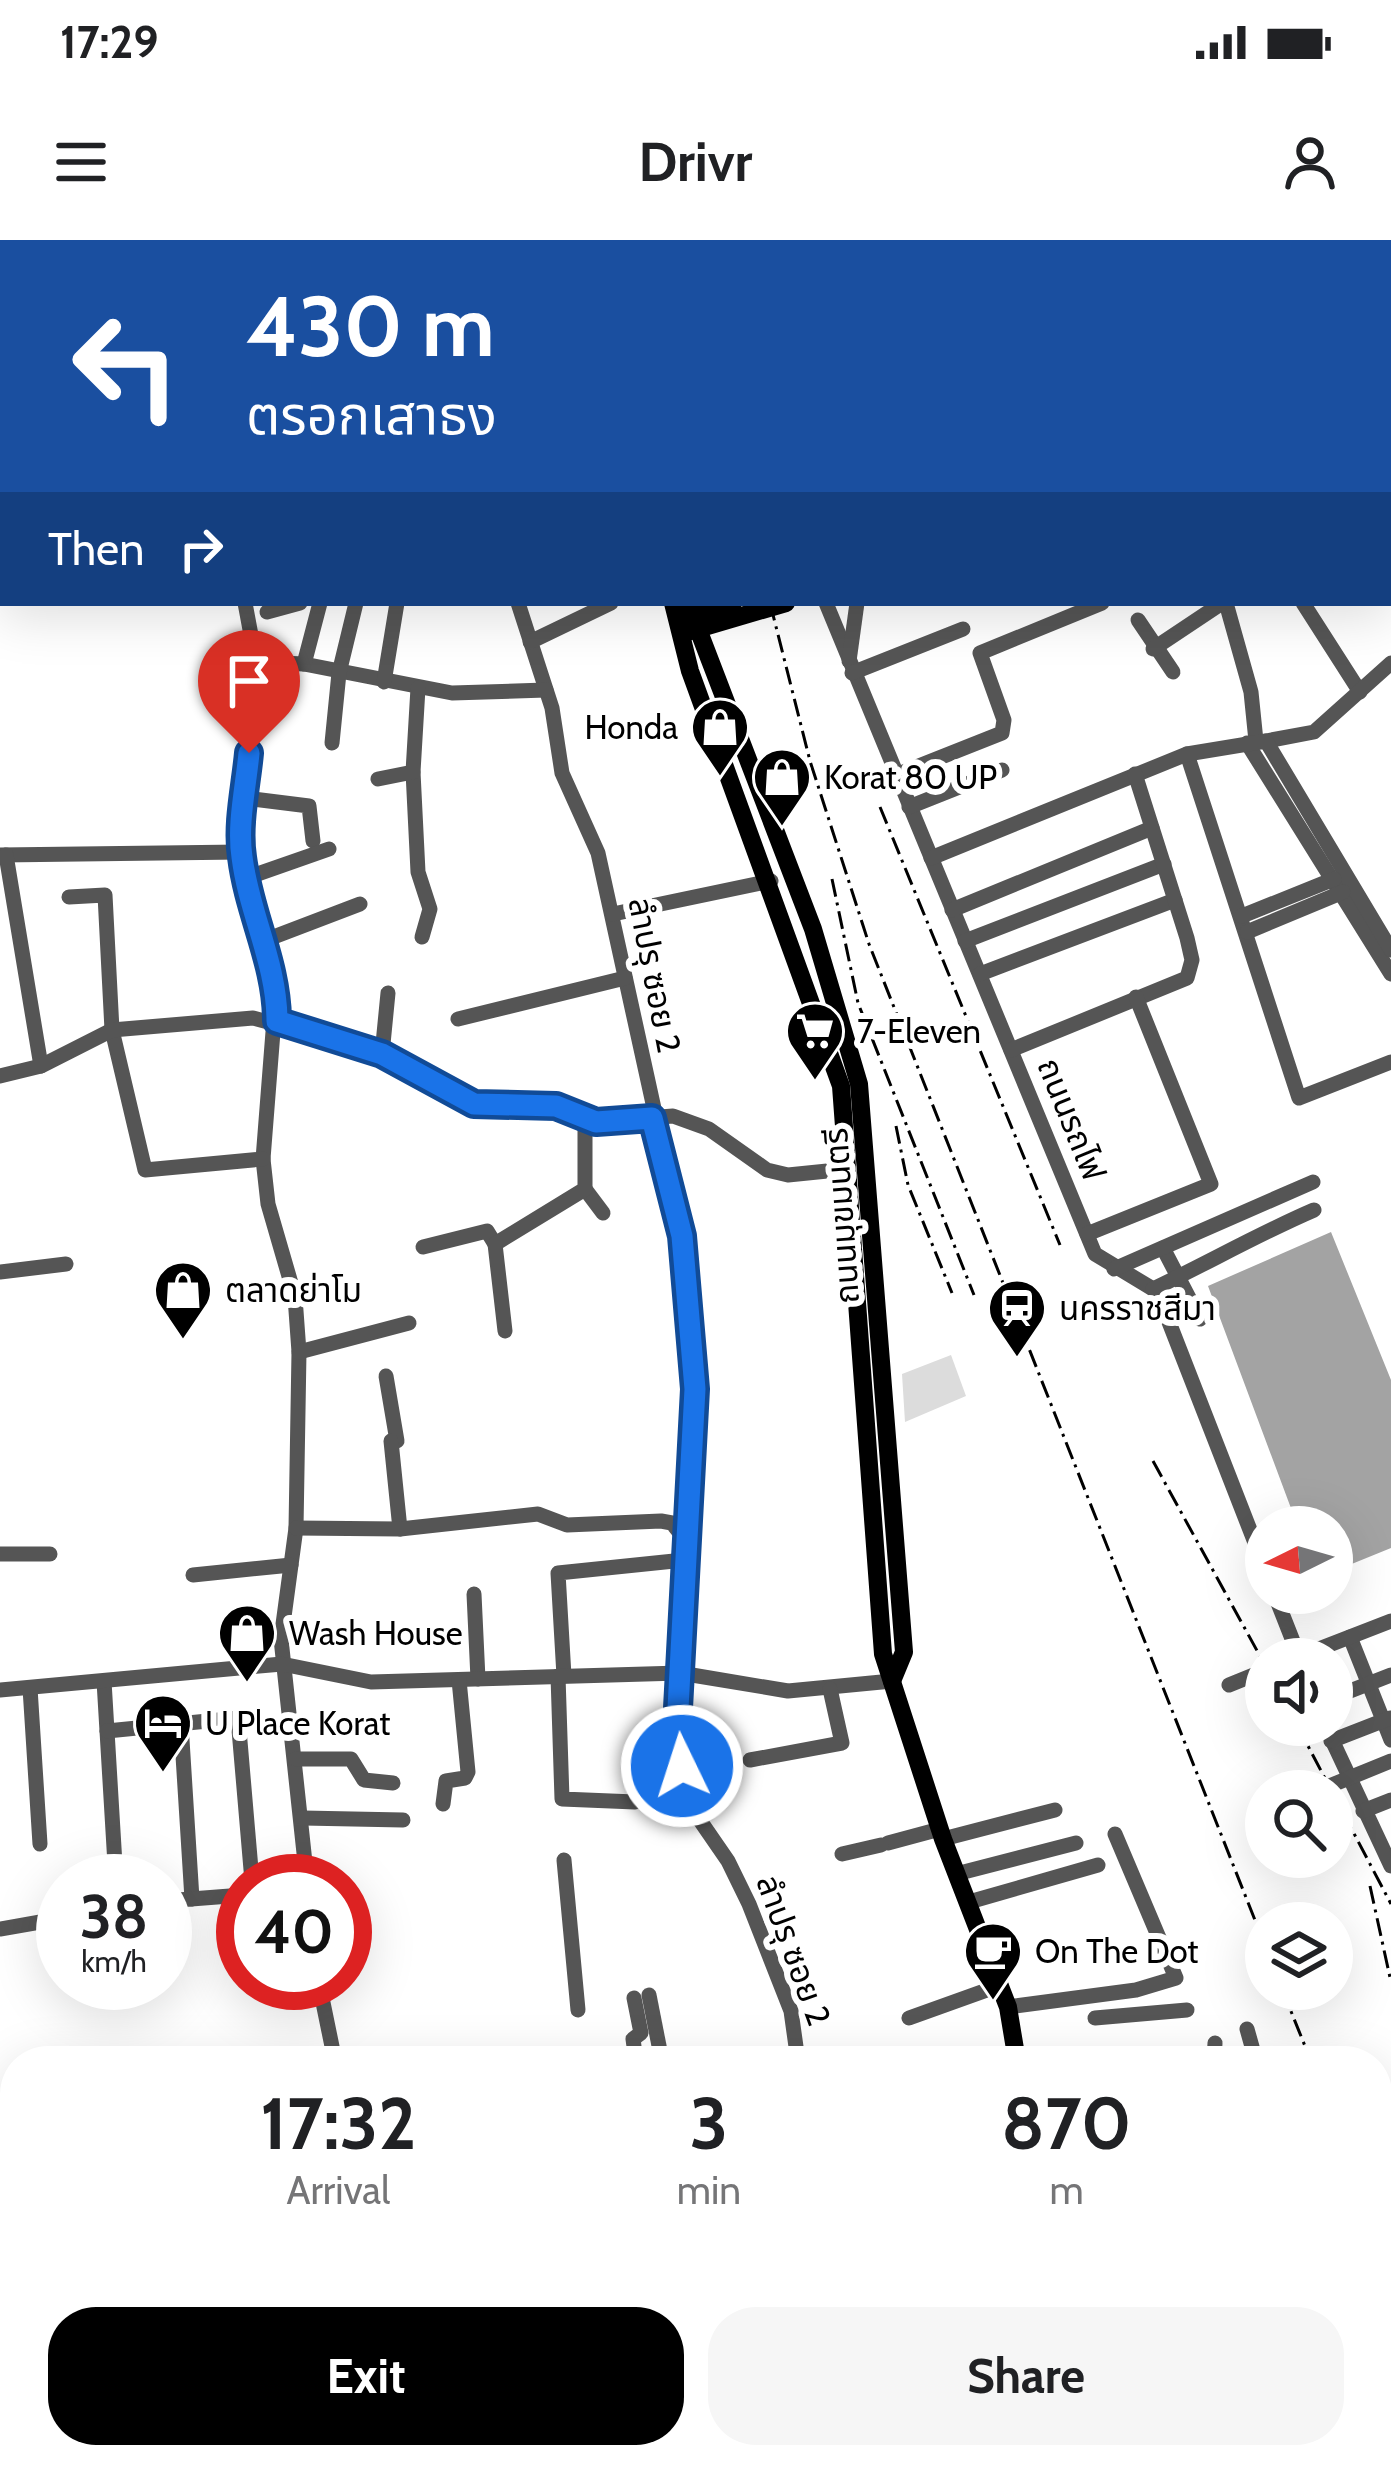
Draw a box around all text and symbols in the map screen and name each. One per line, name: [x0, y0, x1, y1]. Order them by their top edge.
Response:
text: 17:29: [60, 15, 159, 69]
icon: menu: [48, 129, 114, 195]
text: Drivr: [639, 129, 752, 195]
icon: person: [1277, 129, 1343, 195]
text: 430 m: [246, 275, 495, 377]
icon: left: [48, 288, 204, 444]
text: ตรอกเสาธง: [246, 382, 497, 448]
icon: right: [168, 516, 234, 582]
text: Then: [48, 522, 144, 576]
pin: [198, 630, 300, 753]
icon: arrive: [216, 648, 282, 714]
shop icon: Honda: [689, 696, 751, 778]
place label: Honda: [584, 707, 678, 747]
shop icon: Korat 80 UP: [751, 746, 813, 828]
place label: Korat 80 UP: [824, 757, 997, 797]
street label: ลำปรุ ซอย 2: [619, 894, 690, 1056]
supermarket icon: 7-Eleven: [784, 1000, 846, 1082]
place label: 7-Eleven: [857, 1011, 981, 1051]
street label: ถนนรถไฟ: [1029, 1052, 1115, 1186]
street label: ถนนมุขมนตรี: [815, 1127, 868, 1305]
shop icon: ตลาดย่าโม: [152, 1259, 214, 1341]
place label: ตลาดย่าโม: [225, 1270, 362, 1310]
station icon: นครราชสีมา: [986, 1277, 1048, 1359]
place label: นครราชสีมา: [1059, 1288, 1216, 1328]
north arrow: [1245, 1506, 1353, 1614]
map controls: [1245, 1506, 1353, 2010]
shop icon: Wash House: [216, 1602, 278, 1684]
place label: Wash House: [289, 1613, 463, 1653]
button: sound: [1245, 1638, 1353, 1746]
hotel icon: U Place Korat: [132, 1692, 194, 1774]
place label: U Place Korat: [205, 1703, 390, 1743]
position arrow: [619, 1703, 745, 1829]
button: search: [1245, 1770, 1353, 1878]
speed limit sign: 40: [216, 1854, 372, 2010]
street label: ลำปรุ ซอย 2: [747, 1869, 840, 2031]
text: 38: [80, 1880, 148, 1953]
button: layers: [1245, 1902, 1353, 2010]
cafe icon: On The Dot: [962, 1920, 1024, 2002]
place label: On The Dot: [1035, 1931, 1198, 1971]
text: km/h: [81, 1943, 147, 1980]
text: 17:32: [260, 2080, 416, 2167]
text: 3: [689, 2080, 728, 2167]
text: 870: [1001, 2080, 1132, 2167]
text: Arrival: [286, 2166, 390, 2214]
text: min: [677, 2166, 741, 2214]
text: m: [1049, 2166, 1084, 2214]
button: Exit: [48, 2307, 684, 2445]
button: Share: [708, 2307, 1344, 2445]

